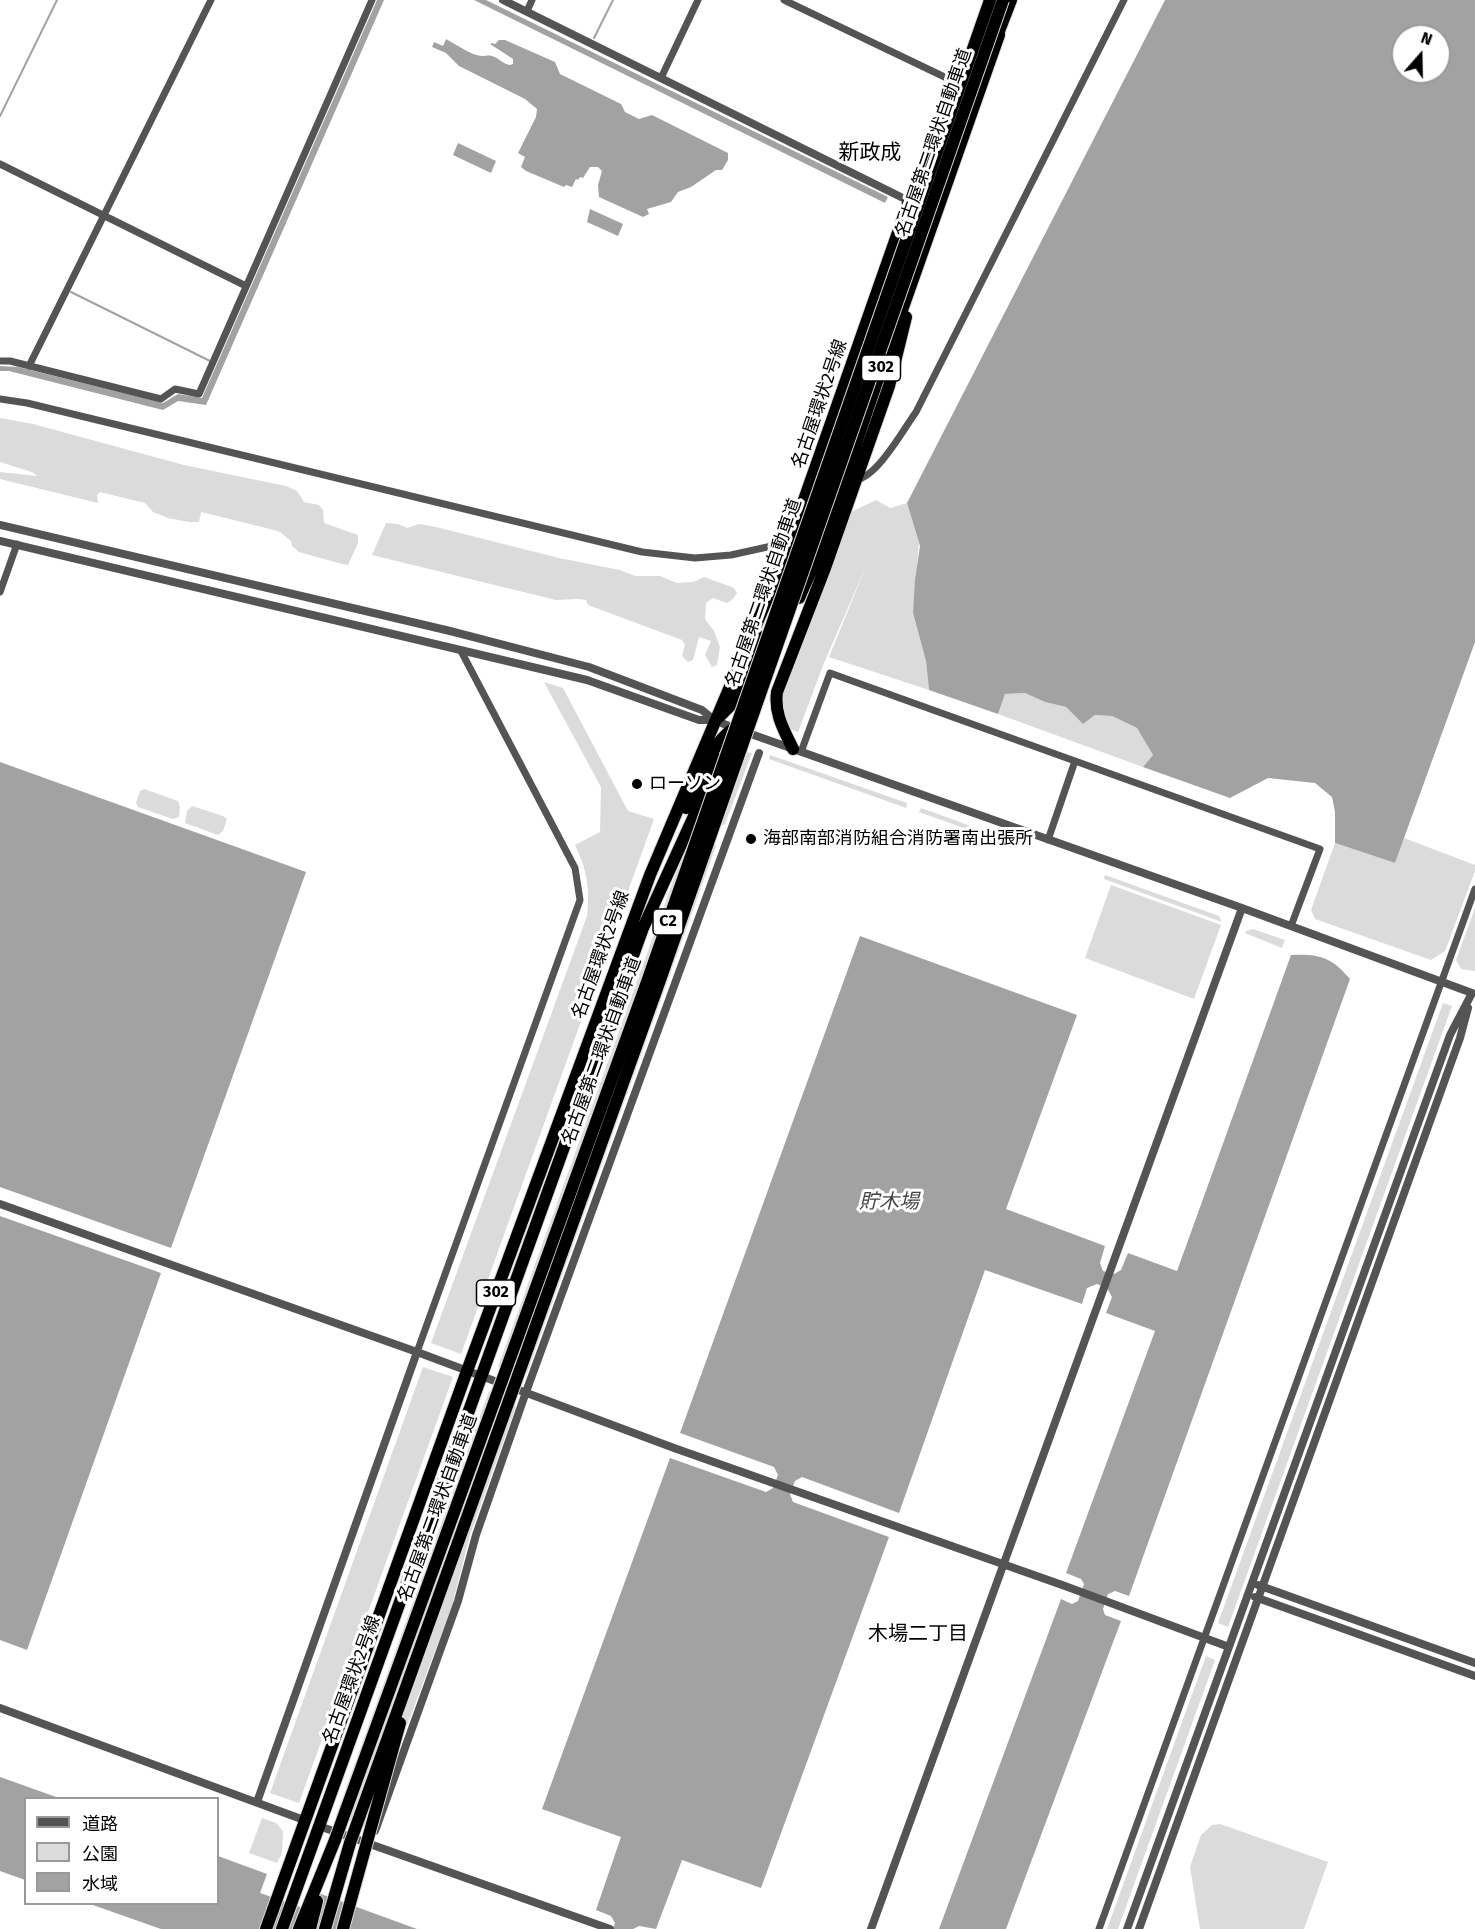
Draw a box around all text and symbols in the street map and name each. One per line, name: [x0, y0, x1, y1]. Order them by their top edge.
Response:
north arrow: [1391, 24, 1451, 84]
text: N: [1418, 28, 1435, 49]
street label: 名古屋第二環状自動車道: [892, 46, 976, 240]
district label: 新政成: [839, 140, 901, 166]
street label: 名古屋環状2号線: [788, 337, 852, 471]
road number: 302: [862, 355, 900, 381]
street label: 名古屋第二環状自動車道: [722, 496, 806, 690]
place label: ローソン: [649, 773, 721, 795]
marker: ローソン: [630, 777, 644, 791]
place label: 海部南部消防組合消防署南出張所: [763, 828, 1033, 850]
marker: 海部南部消防組合消防署南出張所: [744, 832, 758, 846]
street label: 名古屋環状2号線: [568, 888, 634, 1022]
road number: C2: [653, 909, 683, 935]
street label: 名古屋第二環状自動車道: [558, 954, 646, 1148]
water label: 貯木場: [859, 1190, 919, 1214]
road number: 302: [476, 1280, 516, 1306]
street label: 名古屋第二環状自動車道: [394, 1411, 482, 1605]
street label: 名古屋環状2号線: [319, 1613, 385, 1747]
district label: 木場二丁目: [868, 1622, 968, 1646]
legend: [24, 1797, 219, 1905]
text: 道路: [82, 1813, 118, 1835]
text: 公園: [82, 1843, 118, 1865]
text: 水域: [82, 1873, 118, 1895]

